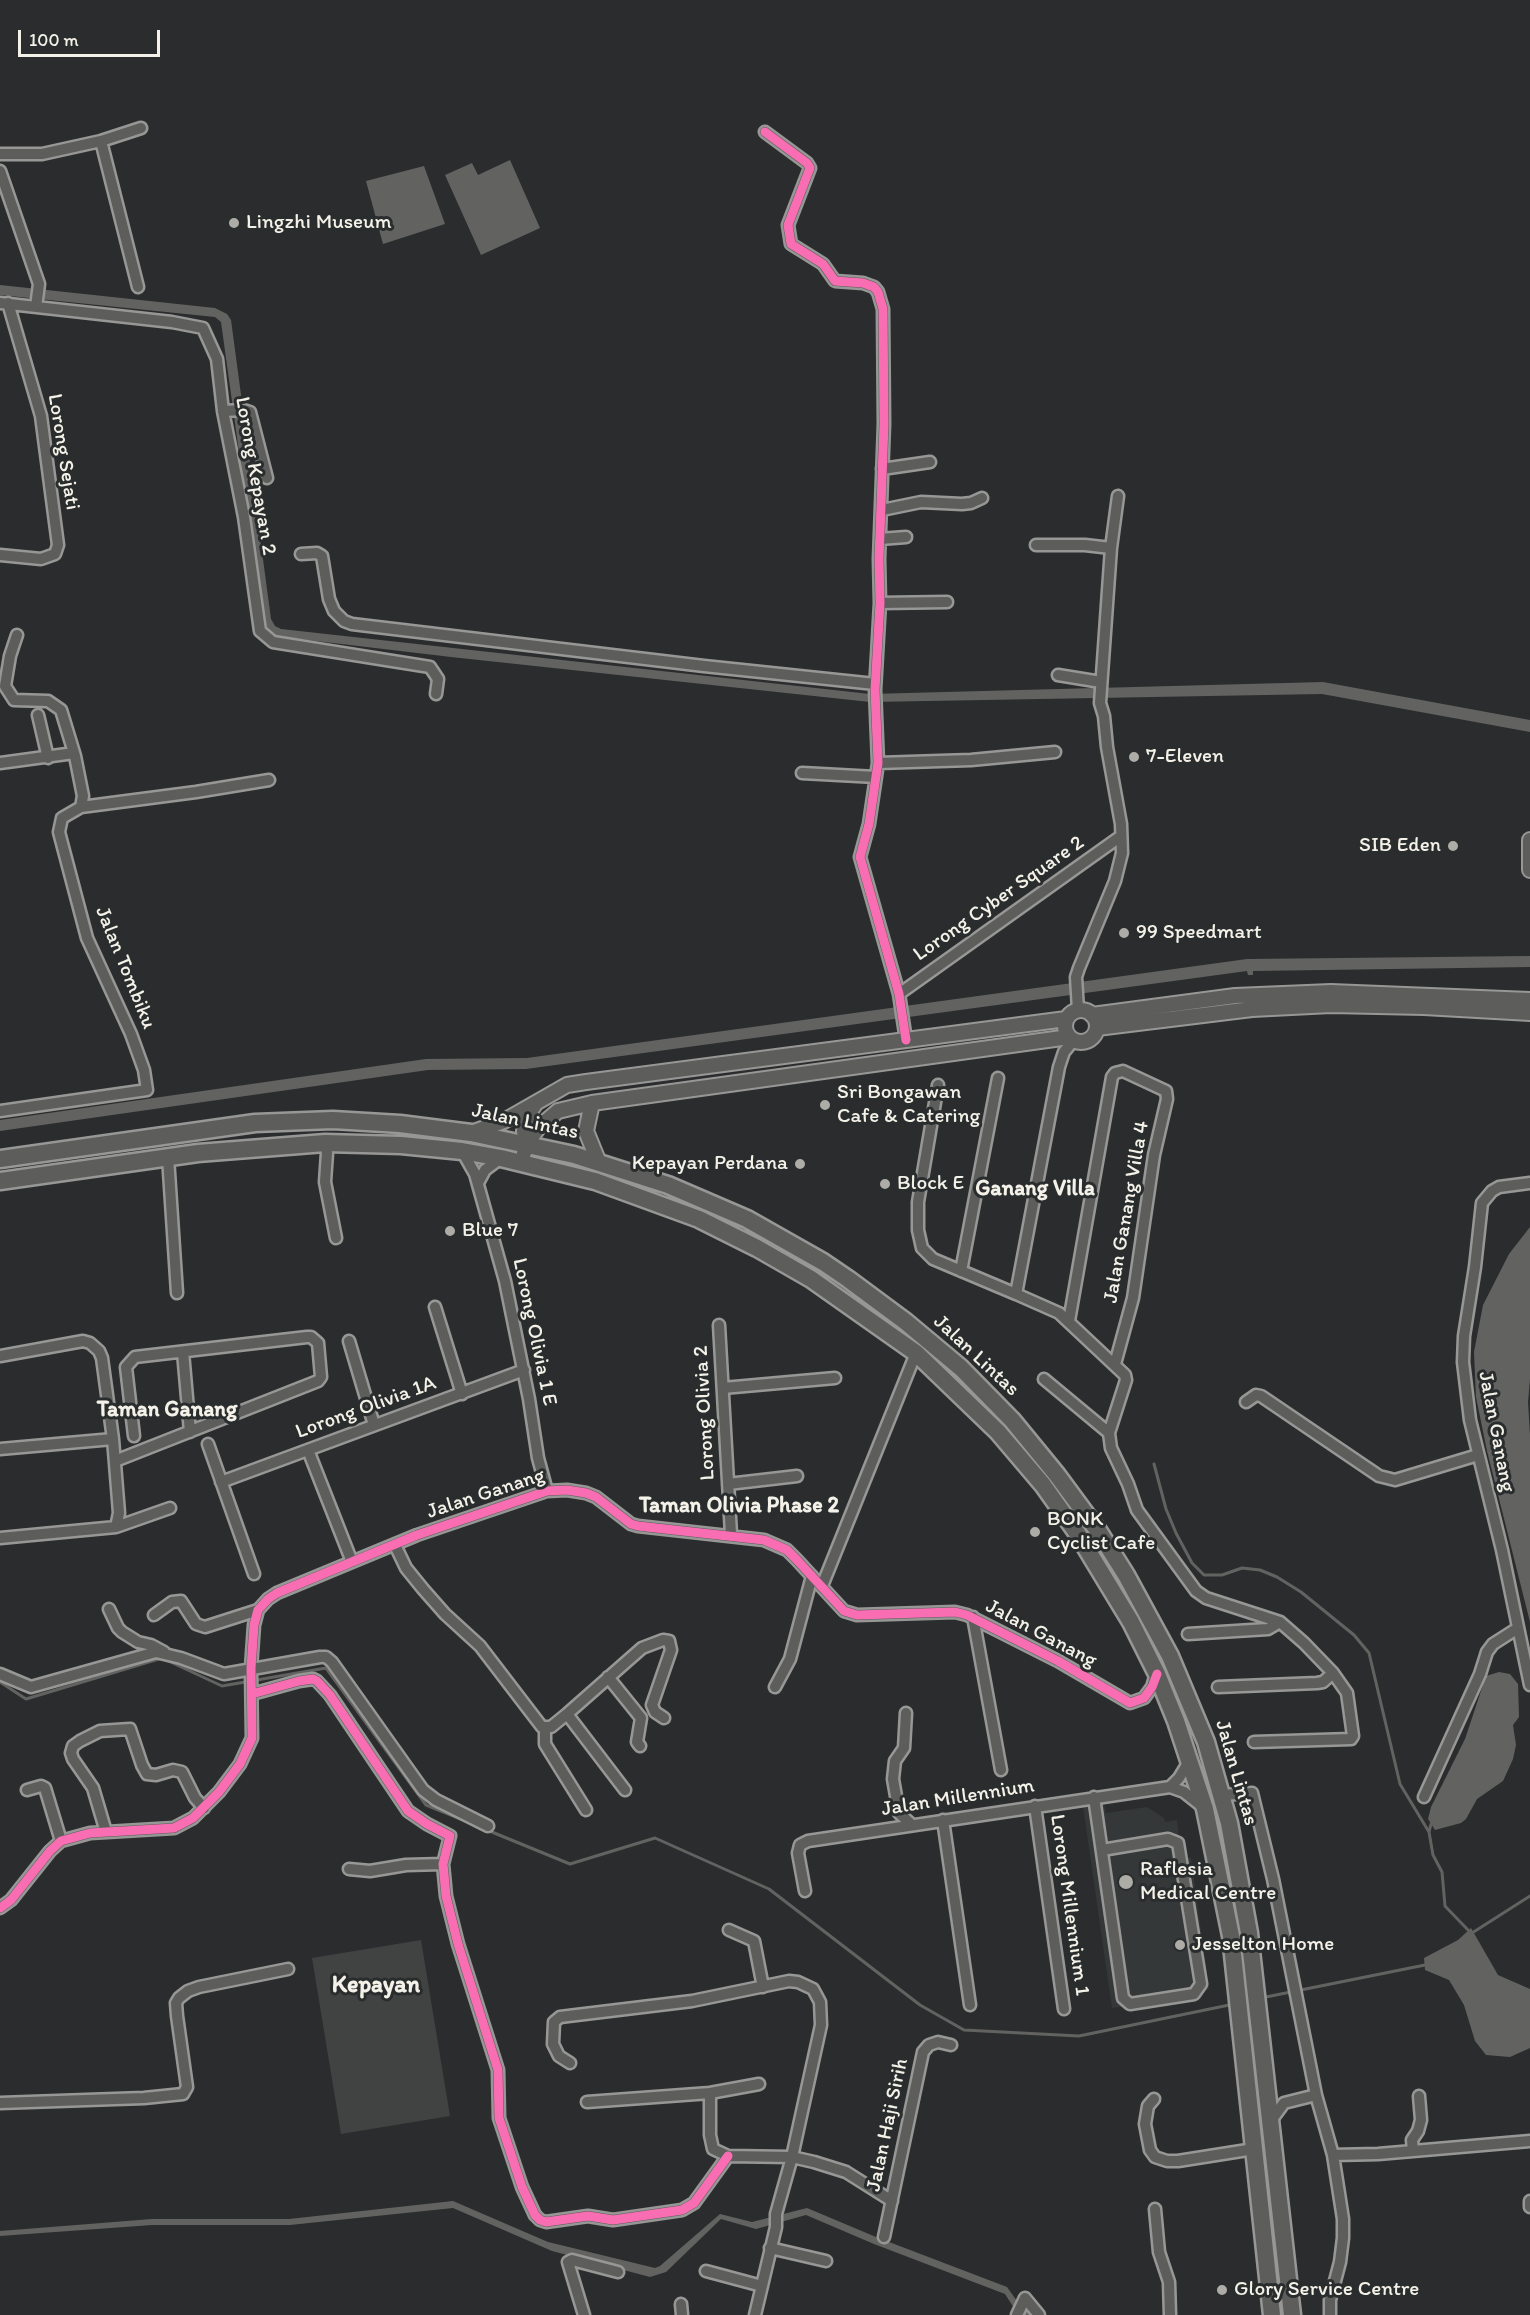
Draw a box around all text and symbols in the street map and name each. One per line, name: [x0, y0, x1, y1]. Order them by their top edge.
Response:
scale bar: [21, 18, 164, 56]
text: 100 m: [29, 29, 79, 51]
place label: Lingzhi Museum: [246, 210, 392, 236]
marker: Lingzhi Museum: [227, 216, 241, 230]
street label: Lorong Sejati: [41, 392, 85, 512]
street label: Lorong Kepayan 2: [229, 395, 281, 557]
place label: 7-Eleven: [1146, 744, 1224, 770]
marker: 7-Eleven: [1127, 750, 1141, 764]
street label: Lorong Cyber Square 2: [909, 831, 1089, 967]
place label: SIB Eden: [1359, 833, 1441, 859]
marker: SIB Eden: [1446, 839, 1460, 853]
street label: Jalan Tombiku: [89, 903, 161, 1033]
place label: 99 Speedmart: [1136, 920, 1262, 946]
marker: 99 Speedmart: [1117, 926, 1131, 940]
place label: Sri Bongawan Cafe & Catering: [837, 1080, 980, 1130]
street label: Jalan Lintas: [469, 1098, 581, 1146]
marker: Sri Bongawan Cafe & Catering: [818, 1098, 832, 1112]
street label: Jalan Ganang Villa 4: [1099, 1119, 1155, 1305]
place label: Kepayan Perdana: [632, 1151, 788, 1177]
marker: Kepayan Perdana: [793, 1157, 807, 1171]
place label: Block E: [897, 1171, 964, 1197]
district label: Ganang Villa: [975, 1176, 1095, 1202]
marker: Block E: [878, 1177, 892, 1191]
place label: Blue 7: [462, 1218, 518, 1244]
marker: Blue 7: [443, 1224, 457, 1238]
street label: Lorong Olivia 1 E: [506, 1256, 562, 1408]
street label: Jalan Lintas: [928, 1310, 1024, 1402]
street label: Lorong Olivia 2: [689, 1345, 721, 1481]
street label: Jalan Ganang: [1472, 1369, 1520, 1495]
street label: Lorong Olivia 1A: [292, 1371, 440, 1445]
district label: Taman Ganang: [97, 1397, 237, 1423]
street label: Jalan Ganang: [424, 1463, 548, 1525]
district label: Taman Olivia Phase 2: [639, 1493, 839, 1519]
place label: BONK Cyclist Cafe: [1047, 1507, 1155, 1557]
marker: BONK Cyclist Cafe: [1028, 1525, 1042, 1539]
street label: Jalan Ganang: [981, 1594, 1101, 1674]
street label: Jalan Lintas: [1209, 1717, 1263, 1829]
street label: Jalan Millennium: [880, 1773, 1036, 1823]
street label: Lorong Millennium 1: [1044, 1813, 1094, 1997]
place label: Raflesia Medical Centre: [1140, 1857, 1276, 1907]
marker: Raflesia Medical Centre: [1117, 1873, 1135, 1891]
place label: Jesselton Home: [1192, 1932, 1334, 1958]
marker: Jesselton Home: [1173, 1938, 1187, 1952]
district label: Kepayan: [332, 1972, 420, 2000]
street label: Jalan Haji Sirih: [862, 2056, 914, 2194]
place label: Glory Service Centre: [1234, 2277, 1419, 2303]
marker: Glory Service Centre: [1215, 2283, 1229, 2297]

